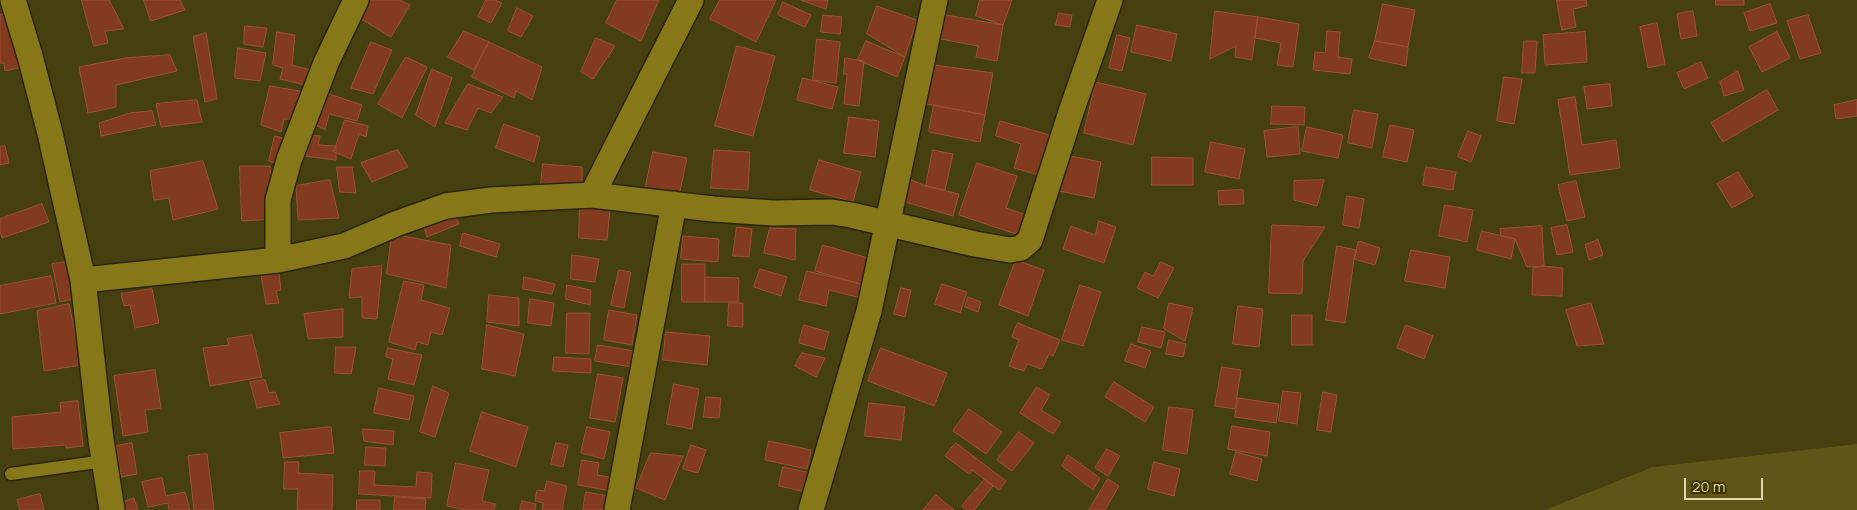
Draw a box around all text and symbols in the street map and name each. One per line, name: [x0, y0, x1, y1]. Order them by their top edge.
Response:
scale bar: [1687, 468, 1766, 500]
text: 20 m: [1692, 476, 1725, 497]

